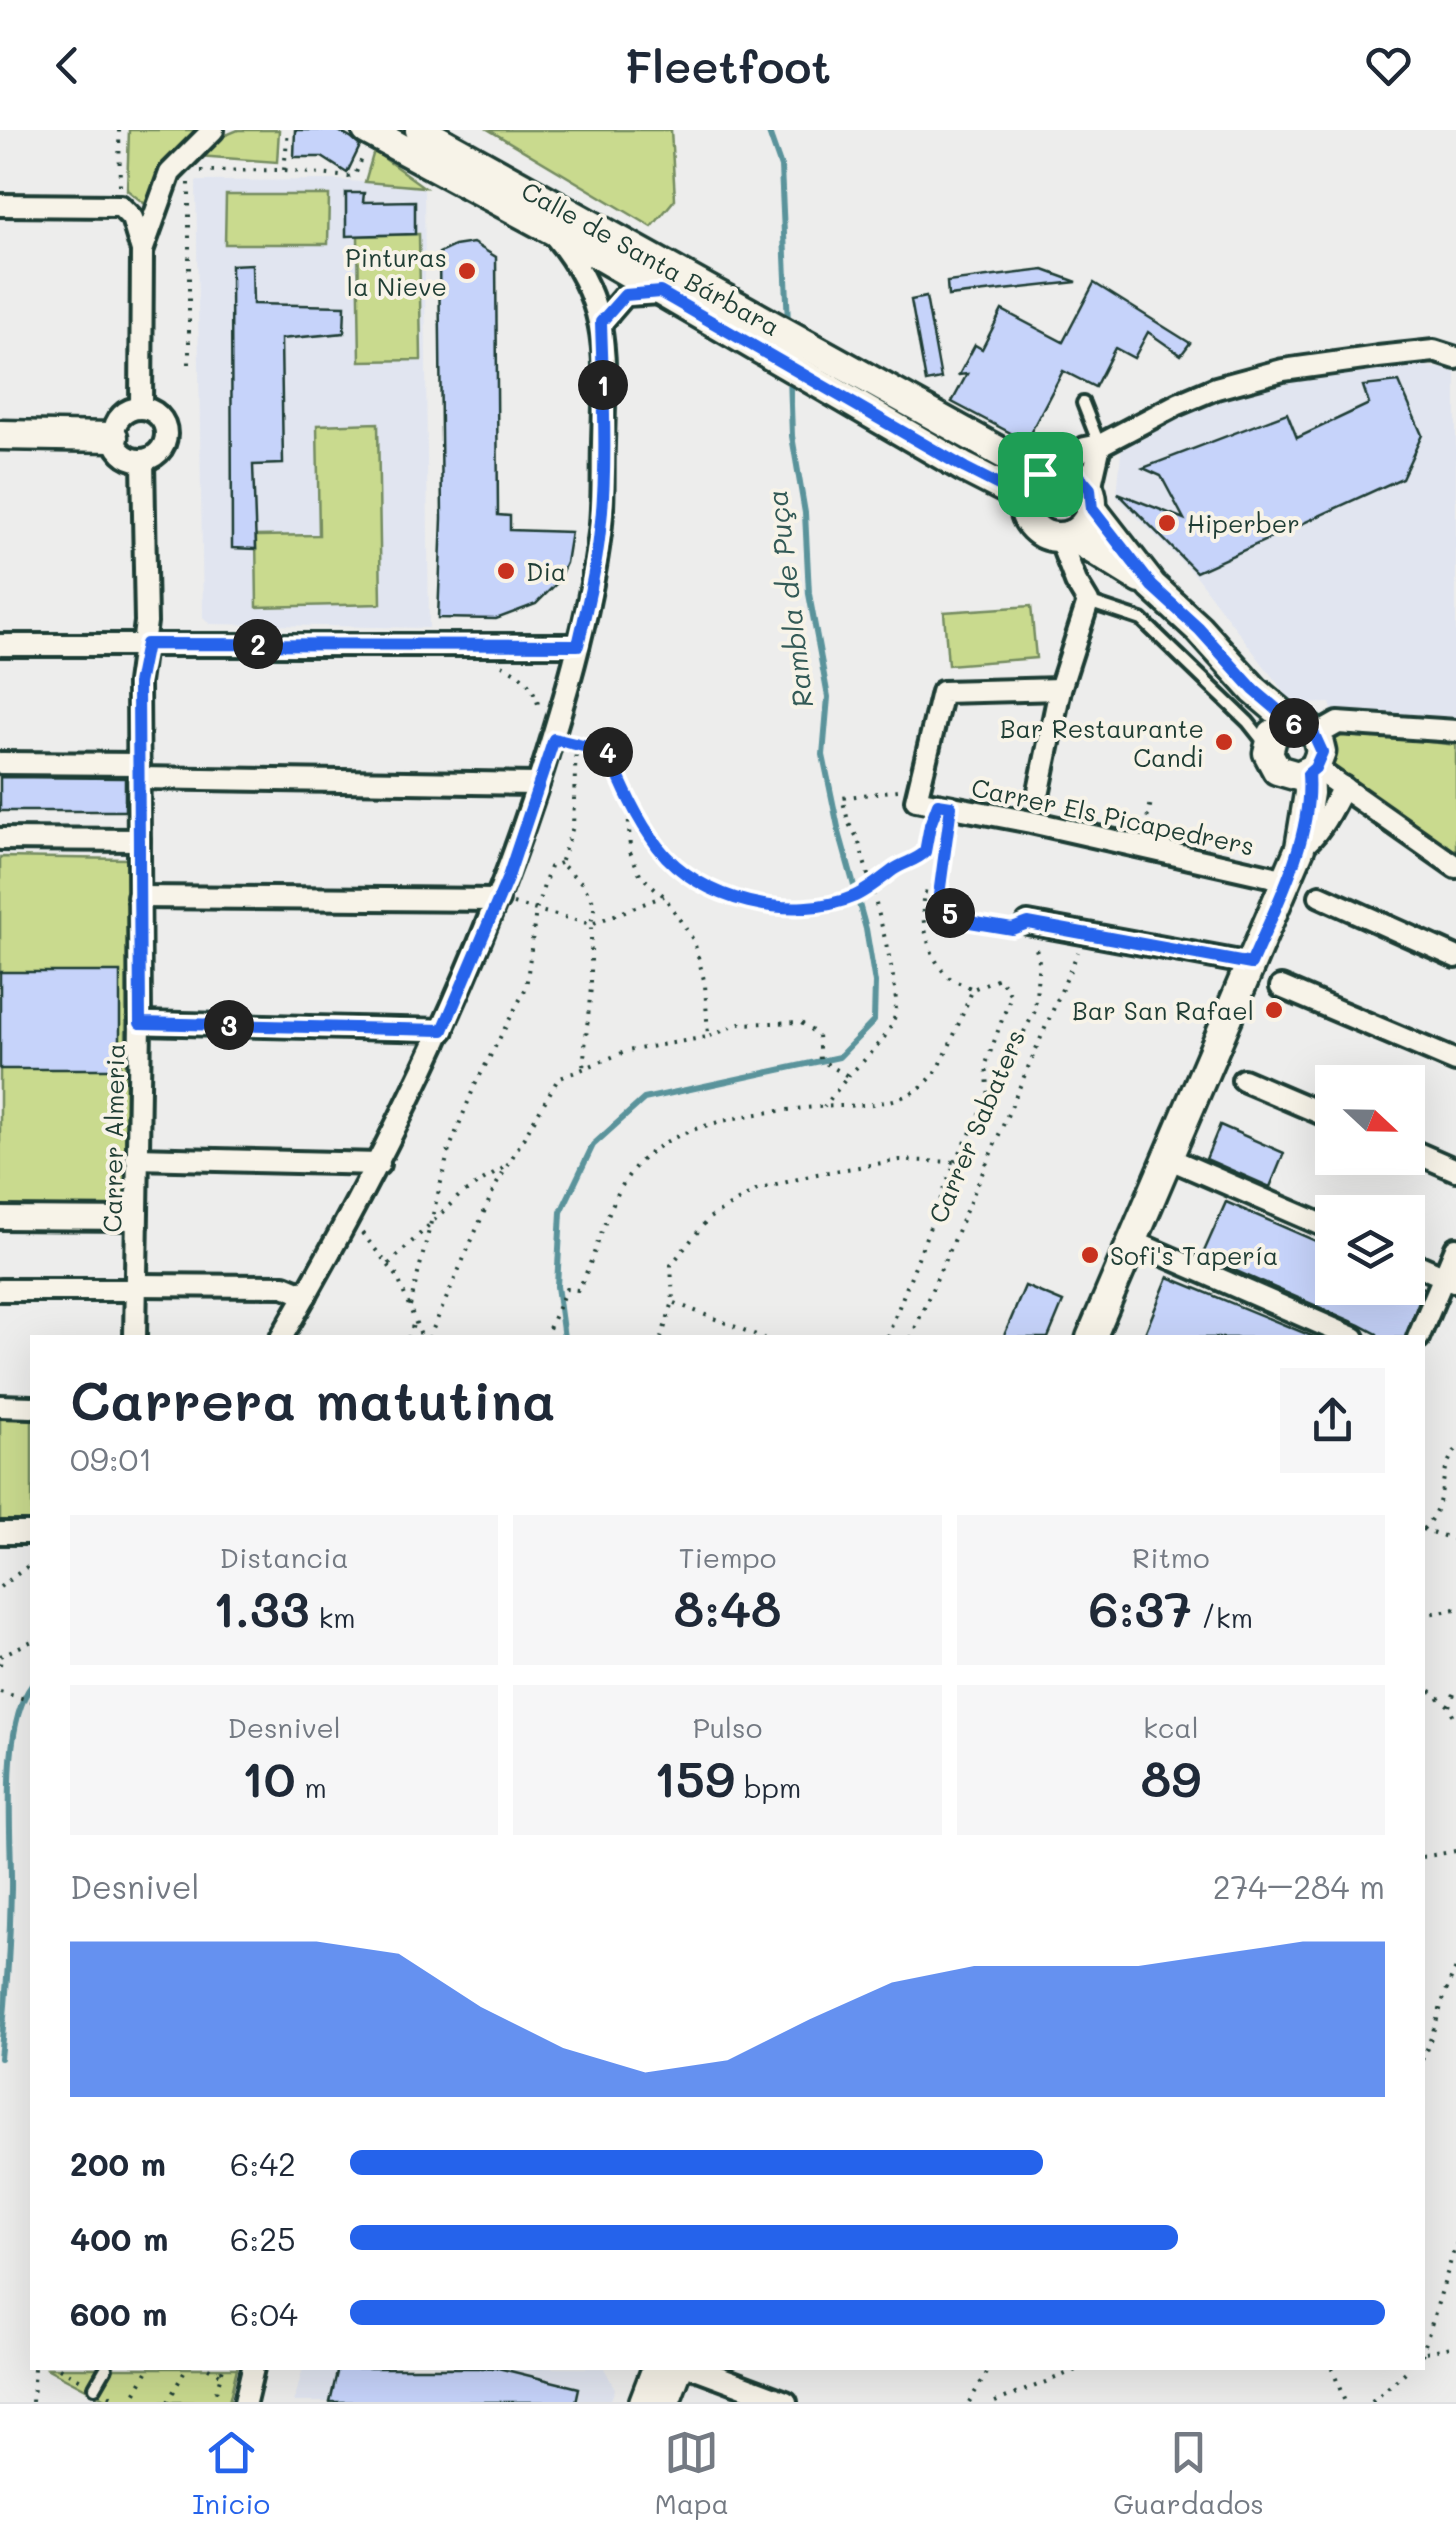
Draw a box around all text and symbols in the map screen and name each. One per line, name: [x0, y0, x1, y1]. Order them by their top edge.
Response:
text: Fleetfoot: [625, 36, 831, 94]
icon: back: [40, 38, 95, 93]
icon: heart: [1361, 38, 1416, 93]
street label: Calle de Santa Bárbara: [516, 174, 786, 342]
place label: Pinturas la Nieve: [345, 241, 447, 302]
marker: Pinturas la Nieve: [456, 260, 478, 282]
pin: 1: [578, 360, 628, 410]
text: 1: [597, 367, 609, 403]
pin: [998, 432, 1083, 517]
icon: arrive: [1013, 447, 1068, 502]
water label: Rambla de Puça: [758, 488, 820, 710]
place label: Hiperber: [1187, 507, 1300, 539]
marker: Hiperber: [1156, 512, 1178, 534]
place label: Dia: [526, 555, 566, 587]
marker: Dia: [495, 560, 517, 582]
pin: 2: [233, 619, 283, 669]
text: 2: [250, 626, 266, 662]
pin: 6: [1269, 698, 1319, 748]
text: 6: [1286, 705, 1302, 741]
place label: Bar Restaurante Candi: [1000, 712, 1204, 773]
pin: 4: [583, 727, 633, 777]
marker: Bar Restaurante Candi: [1213, 731, 1235, 753]
text: 4: [599, 734, 617, 770]
street label: Carrer Els Picapedrers: [969, 770, 1257, 862]
pin: 5: [925, 888, 975, 938]
text: 5: [942, 895, 958, 931]
place label: Bar San Rafael: [1072, 994, 1254, 1026]
marker: Bar San Rafael: [1263, 999, 1285, 1021]
pin: 3: [204, 1000, 254, 1050]
text: 3: [221, 1007, 237, 1043]
street label: Carrer Sabaters: [921, 1025, 1031, 1227]
street label: Carrer Almeria: [95, 1043, 131, 1233]
north arrow: [1315, 1065, 1425, 1175]
map controls: [1315, 1065, 1425, 1305]
button: layers: [1315, 1195, 1425, 1305]
place label: Sofi's Tapería: [1110, 1239, 1278, 1271]
marker: Sofi's Tapería: [1079, 1244, 1101, 1266]
text: Carrera matutina: [70, 1363, 556, 1435]
button: share: [1280, 1368, 1385, 1473]
text: 09:01: [70, 1437, 153, 1479]
text: Distancia: [220, 1539, 349, 1575]
text: Tiempo: [679, 1539, 776, 1575]
text: Ritmo: [1132, 1539, 1210, 1575]
text: 1.33: [213, 1575, 310, 1641]
text: 8:48: [673, 1575, 782, 1641]
text: 6:37: [1089, 1575, 1192, 1641]
text: km: [310, 1599, 356, 1635]
text: /km: [1192, 1599, 1253, 1635]
text: Desnivel: [227, 1709, 341, 1745]
text: Pulso: [693, 1709, 762, 1745]
text: kcal: [1143, 1709, 1199, 1745]
text: 10: [242, 1745, 295, 1811]
text: 159: [654, 1745, 735, 1811]
text: 89: [1141, 1745, 1201, 1811]
text: m: [295, 1769, 327, 1805]
text: bpm: [735, 1769, 801, 1805]
text: Desnivel: [70, 1865, 200, 1907]
text: 274–284 m: [1213, 1865, 1385, 1907]
text: 200 m: [70, 2142, 166, 2184]
text: 6:42: [230, 2142, 296, 2184]
text: 400 m: [70, 2217, 168, 2259]
text: 6:25: [230, 2217, 296, 2259]
text: 600 m: [70, 2292, 167, 2334]
text: 6:04: [230, 2292, 298, 2334]
tab: Inicio: [192, 2425, 270, 2521]
tab: Mapa: [654, 2425, 729, 2521]
tab: Guardados: [1113, 2425, 1264, 2521]

